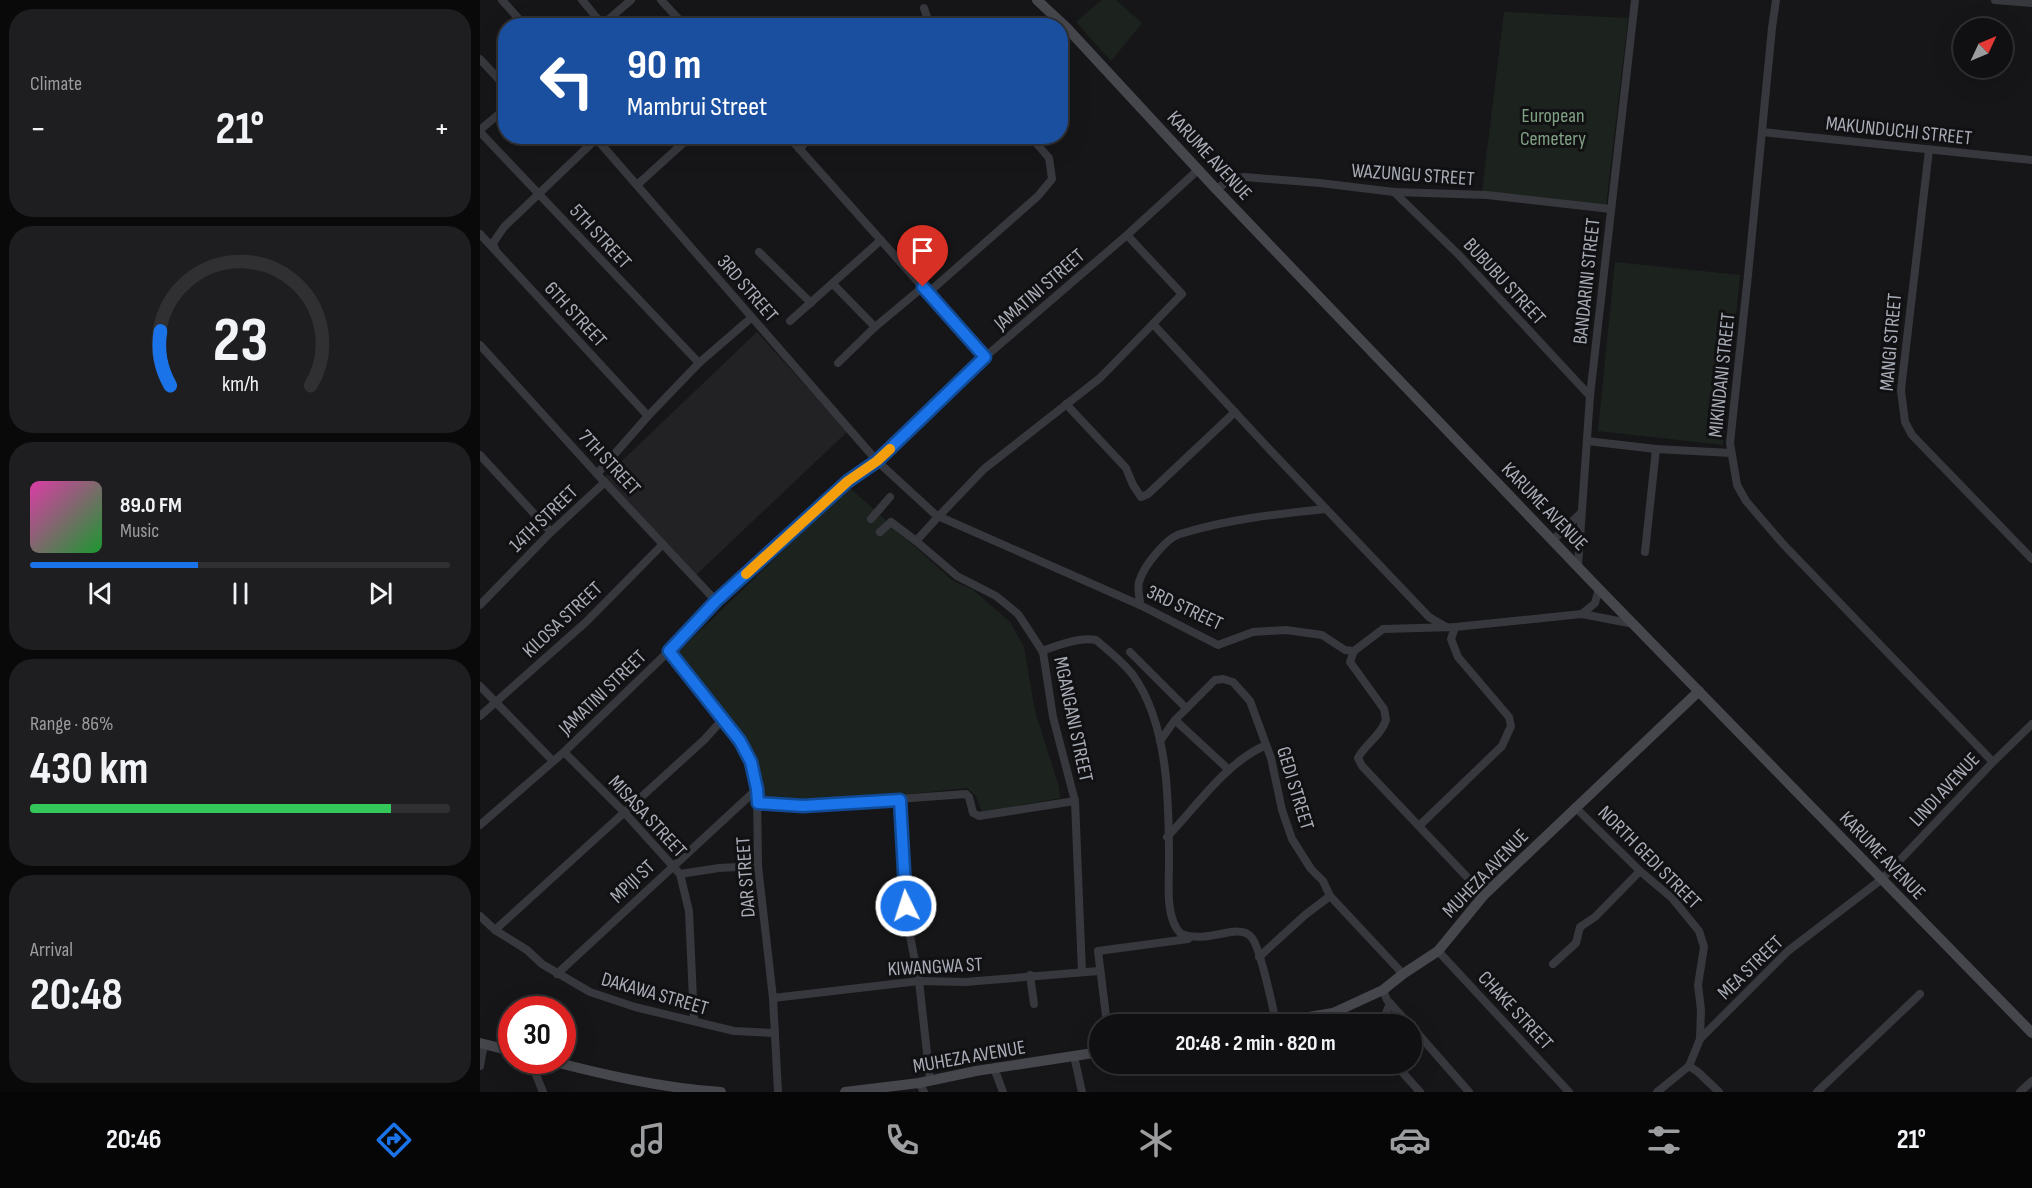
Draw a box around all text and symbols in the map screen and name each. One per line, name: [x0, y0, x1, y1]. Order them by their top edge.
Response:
north arrow: [1953, 18, 2013, 78]
map controls: [1953, 18, 2013, 78]
text: 90 m: [627, 40, 701, 91]
icon: left: [528, 42, 606, 120]
text: Climate: [30, 72, 82, 96]
text: Mambrui Street: [627, 91, 767, 123]
text: 21°: [216, 102, 264, 157]
park label: European Cemetery: [1520, 104, 1586, 151]
street label: KARUME AVENUE: [1162, 106, 1257, 205]
text: −: [30, 109, 46, 149]
text: +: [434, 109, 450, 149]
street label: MAKUNDUCHI STREET: [1825, 111, 1973, 151]
street label: WAZUNGU STREET: [1351, 159, 1475, 191]
street label: 5TH STREET: [564, 199, 636, 274]
street label: BANDARINI STREET: [1568, 217, 1606, 345]
pin: [897, 225, 948, 287]
street label: BUBUBU STREET: [1458, 233, 1551, 330]
icon: arrive: [906, 234, 939, 267]
street label: JAMATINI STREET: [989, 244, 1090, 336]
street label: 3RD STREET: [712, 250, 783, 327]
street label: 6TH STREET: [539, 277, 611, 352]
street label: MANGI STREET: [1875, 292, 1907, 392]
text: 23: [212, 305, 268, 380]
street label: MIKINDANI STREET: [1704, 312, 1740, 439]
text: km/h: [221, 373, 259, 398]
street label: 7TH STREET: [573, 425, 645, 500]
street label: KARUME AVENUE: [1496, 458, 1592, 556]
street label: 14TH STREET: [504, 480, 583, 557]
text: 89.0 FM: [120, 492, 182, 519]
text: Music: [120, 519, 159, 543]
icon: previous: [84, 577, 117, 610]
icon: pause: [224, 577, 257, 610]
icon: next: [364, 577, 397, 610]
street label: KILOSA STREET: [518, 577, 608, 663]
street label: 3RD STREET: [1143, 580, 1226, 636]
street label: JAMATINI STREET: [553, 645, 651, 741]
street label: MGANGANI STREET: [1048, 655, 1098, 784]
text: Range · 86%: [30, 712, 114, 736]
text: 430 km: [30, 742, 148, 797]
street label: GEDI STREET: [1271, 744, 1319, 833]
street label: LINDI AVENUE: [1904, 748, 1985, 832]
street label: MISASA STREET: [603, 771, 691, 863]
street label: NORTH GEDI STREET: [1593, 801, 1706, 914]
street label: KARUME AVENUE: [1834, 807, 1930, 905]
street label: MUHEZA AVENUE: [1438, 824, 1534, 923]
street label: DAR STREET: [731, 836, 761, 918]
street label: MPIJI ST: [605, 855, 660, 908]
position arrow: [874, 874, 938, 938]
street label: MEA STREET: [1713, 931, 1789, 1005]
text: Arrival: [30, 938, 73, 962]
street label: KIWANGWA ST: [887, 953, 983, 981]
street label: CHAKE STREET: [1473, 966, 1558, 1055]
street label: DAKAWA STREET: [599, 967, 711, 1021]
text: 20:48: [30, 968, 123, 1023]
speed limit sign: 30: [498, 996, 576, 1074]
text: 20:48 · 2 min · 820 m: [1175, 1030, 1336, 1057]
street label: MUHEZA AVENUE: [911, 1035, 1027, 1079]
icon: directions: [373, 1119, 415, 1161]
icon: music: [627, 1119, 669, 1161]
icon: phone: [881, 1119, 923, 1161]
icon: climate: [1135, 1119, 1177, 1161]
icon: car: [1389, 1119, 1431, 1161]
icon: filters: [1643, 1119, 1685, 1161]
text: 20:46: [106, 1124, 162, 1156]
text: 21°: [1897, 1124, 1926, 1156]

